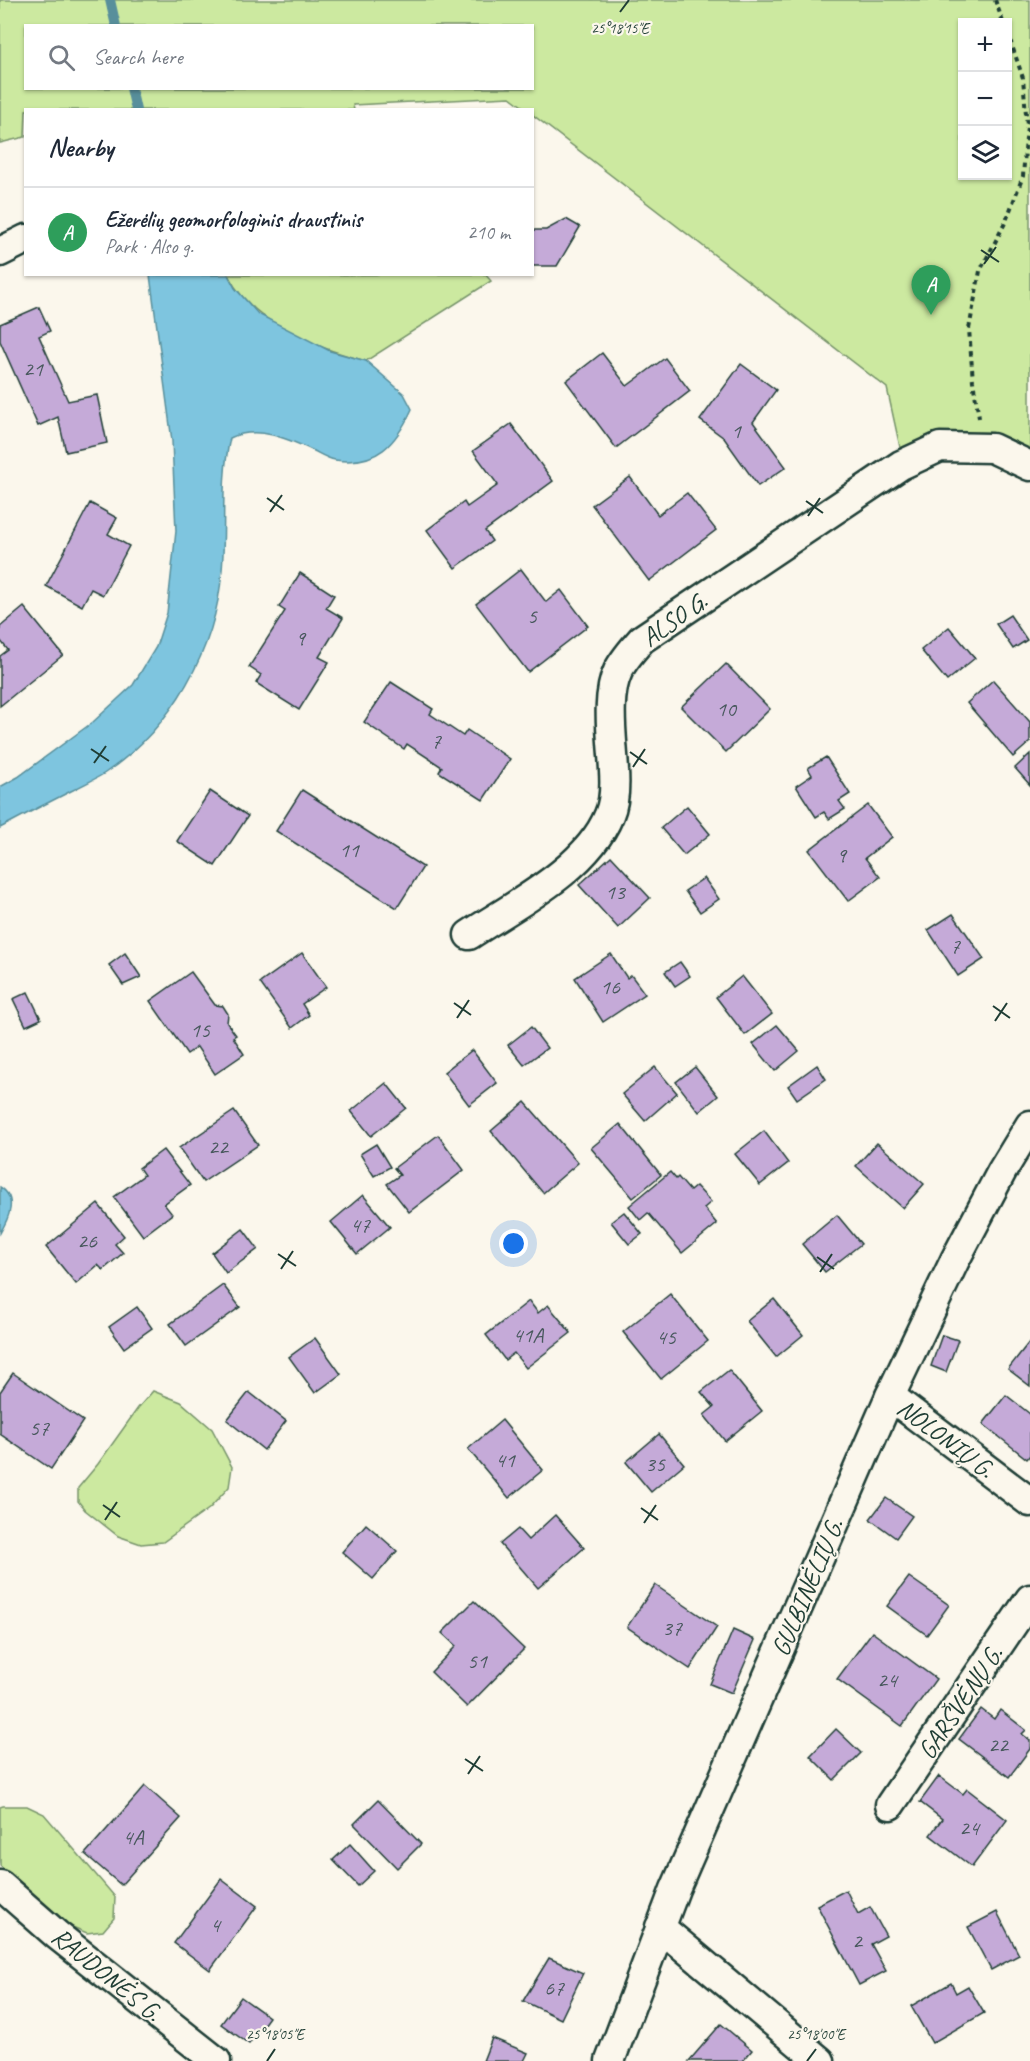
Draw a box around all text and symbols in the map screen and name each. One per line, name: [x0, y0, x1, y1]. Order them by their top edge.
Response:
map controls: [958, 18, 1012, 180]
button: +: [958, 18, 1012, 72]
text: 25°18'15"E: [591, 19, 651, 38]
search box: [24, 24, 534, 90]
icon: search: [45, 41, 78, 74]
text: Search here: [93, 43, 183, 71]
button: −: [958, 72, 1012, 126]
button: layers: [958, 126, 1012, 180]
text: Nearby: [48, 131, 113, 164]
text: Ežerėlių geomorfologinis draustinis: [105, 206, 362, 234]
text: A: [62, 220, 73, 245]
text: 210 m: [467, 220, 510, 245]
text: Park · Also g.: [105, 234, 193, 259]
pin: A: [912, 266, 950, 315]
house number: 21: [23, 355, 44, 383]
house number: 1: [731, 417, 742, 445]
street label: ALSO G.: [635, 584, 714, 654]
house number: 5: [527, 602, 538, 630]
house number: 9: [295, 624, 307, 652]
house number: 10: [716, 695, 738, 723]
house number: 7: [431, 727, 442, 755]
house number: 11: [339, 836, 360, 864]
house number: 9: [836, 841, 848, 869]
house number: 13: [605, 878, 627, 906]
house number: 7: [950, 932, 961, 960]
house number: 16: [600, 973, 621, 1001]
house number: 15: [190, 1016, 211, 1044]
house number: 22: [208, 1133, 230, 1161]
house number: 47: [350, 1211, 371, 1239]
house number: 26: [77, 1227, 98, 1255]
your location: [499, 1229, 528, 1258]
house number: 41A: [513, 1321, 544, 1349]
house number: 45: [656, 1323, 677, 1351]
street label: NOLONIŲ G.: [891, 1391, 1001, 1486]
house number: 57: [29, 1414, 50, 1442]
house number: 41: [495, 1446, 516, 1474]
house number: 35: [645, 1450, 666, 1478]
street label: GULBINĖLIŲ G.: [764, 1513, 852, 1661]
house number: 37: [662, 1614, 683, 1642]
street label: GARŠVĖNŲ G.: [910, 1638, 1011, 1765]
house number: 51: [467, 1647, 488, 1675]
house number: 24: [877, 1666, 899, 1694]
house number: 22: [988, 1731, 1010, 1759]
house number: 24: [959, 1814, 981, 1842]
house number: 4A: [123, 1823, 144, 1851]
house number: 4: [210, 1911, 222, 1939]
street label: RAUDONĖS G.: [45, 1920, 169, 2029]
house number: 2: [852, 1927, 864, 1955]
house number: 67: [544, 1974, 565, 2002]
text: 25°18'05"E: [246, 2025, 306, 2044]
text: 25°18'00"E: [787, 2025, 847, 2044]

